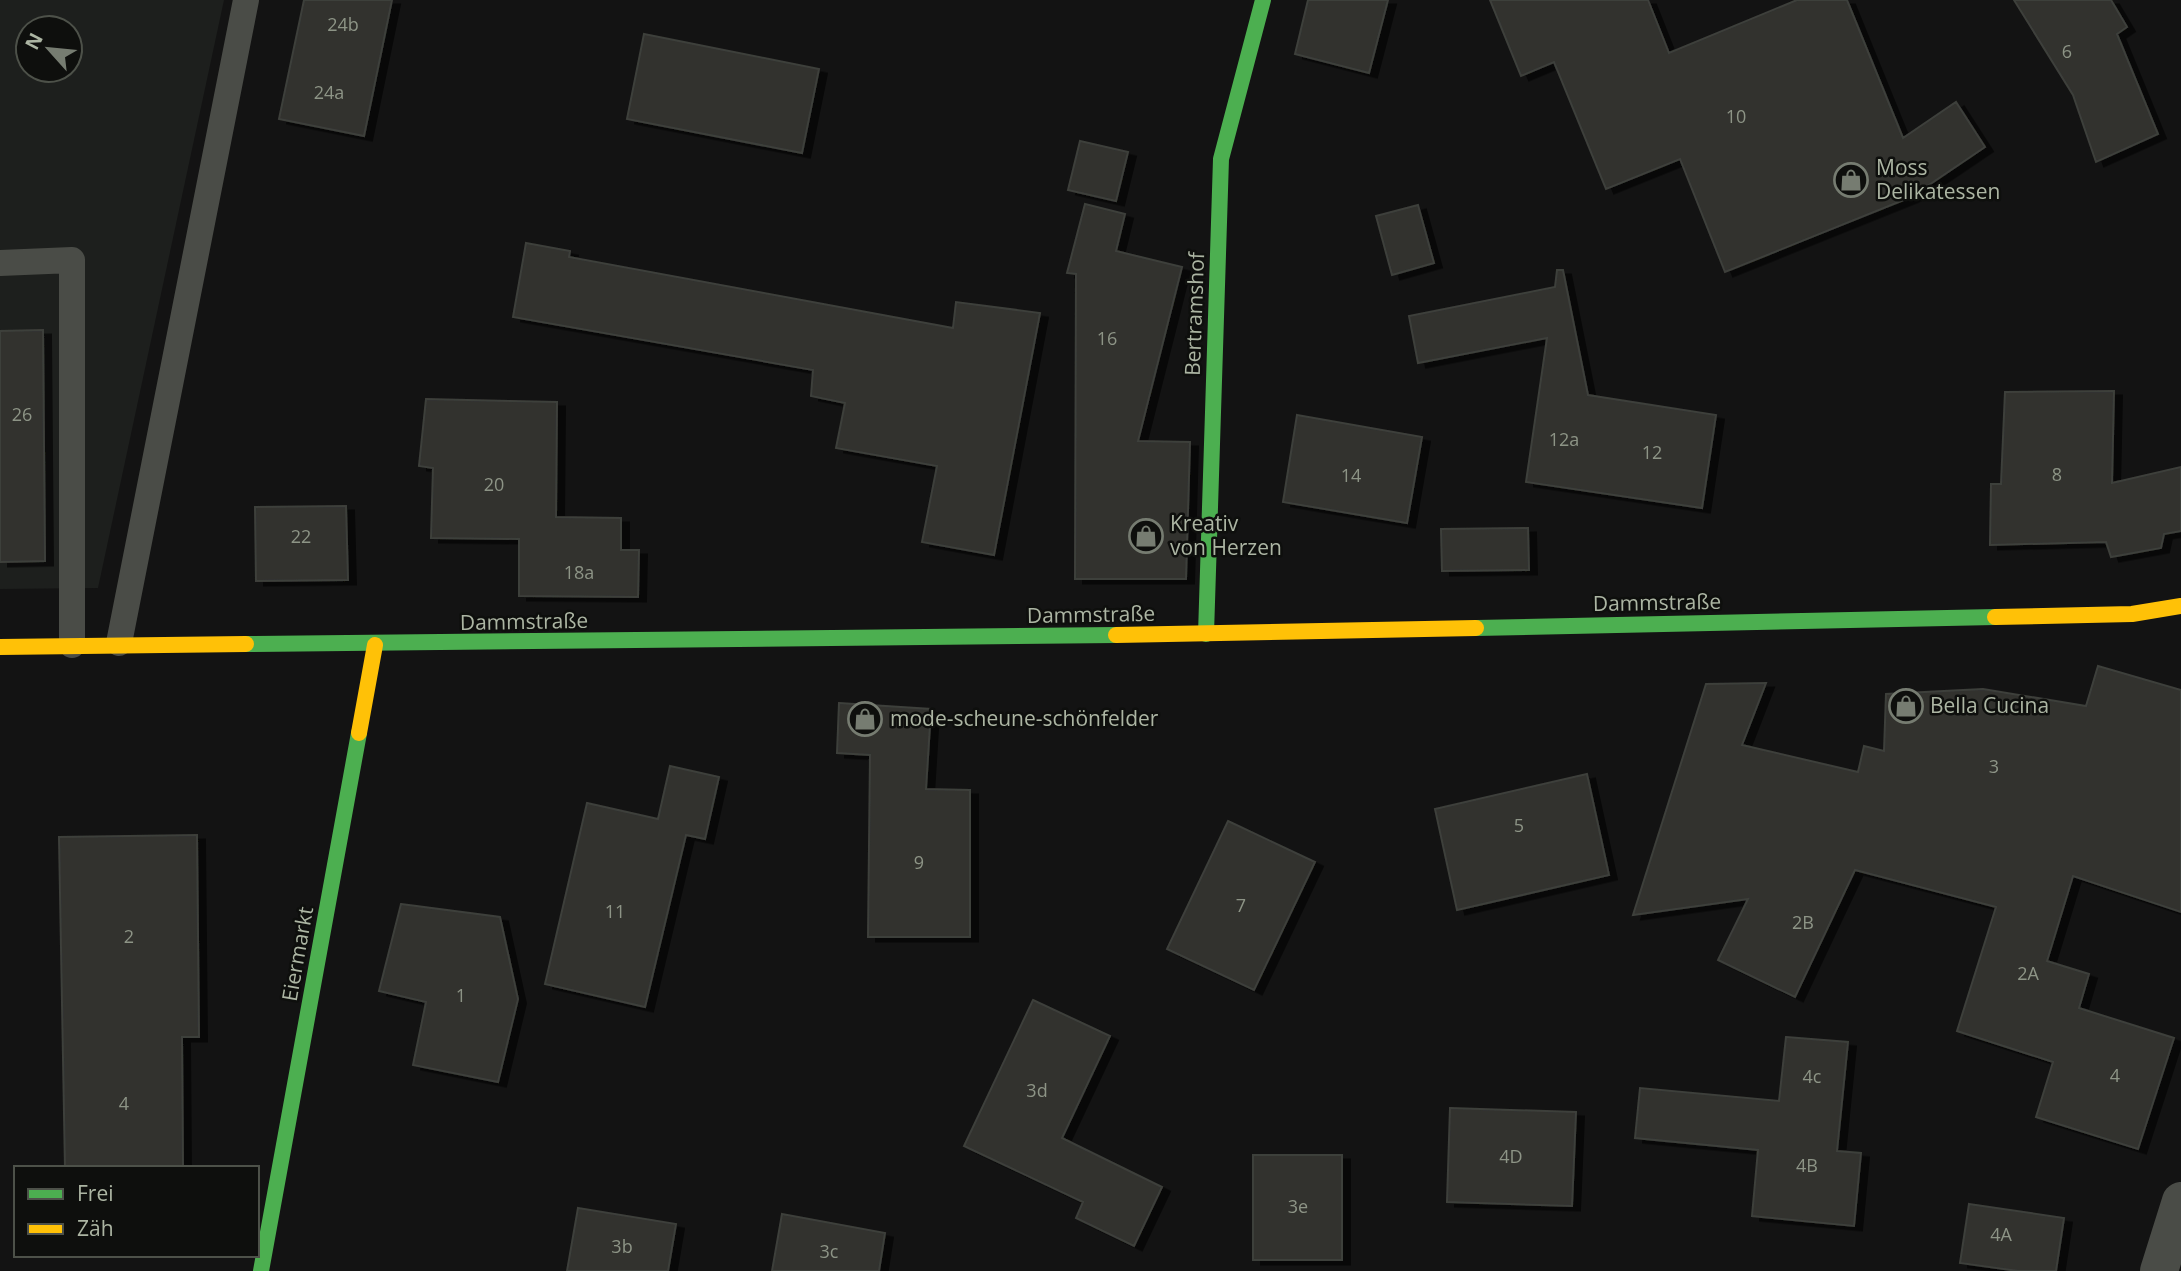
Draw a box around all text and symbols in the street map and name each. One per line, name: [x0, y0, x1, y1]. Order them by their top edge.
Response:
house number: 24b: [327, 12, 359, 36]
north arrow: [14, 14, 84, 84]
text: N: [19, 28, 49, 54]
house number: 6: [2062, 39, 2072, 63]
house number: 24a: [314, 80, 344, 104]
house number: 10: [1726, 104, 1746, 128]
place label: Moss Delikatessen: [1876, 153, 2000, 205]
shop icon: Moss Delikatessen: [1832, 161, 1870, 199]
street label: Bertramshof: [1178, 250, 1210, 376]
house number: 16: [1097, 326, 1117, 350]
house number: 26: [12, 402, 32, 426]
house number: 12a: [1549, 427, 1579, 451]
house number: 12: [1642, 440, 1662, 464]
house number: 8: [2052, 462, 2062, 486]
house number: 14: [1341, 463, 1361, 487]
house number: 20: [484, 472, 504, 496]
place label: Kreativ von Herzen: [1170, 509, 1282, 561]
shop icon: Kreativ von Herzen: [1127, 517, 1165, 555]
house number: 22: [291, 524, 311, 548]
house number: 18a: [564, 560, 594, 584]
street label: Dammstraße: [1593, 587, 1721, 617]
street label: Dammstraße: [1027, 599, 1155, 629]
street label: Dammstraße: [460, 606, 588, 636]
shop icon: Bella Cucina: [1887, 687, 1925, 725]
place label: Bella Cucina: [1930, 691, 2049, 719]
shop icon: mode-scheune-schönfelder: [846, 700, 884, 738]
place label: mode-scheune-schönfelder: [890, 704, 1159, 732]
house number: 3: [1989, 754, 1999, 778]
house number: 5: [1514, 813, 1524, 837]
house number: 9: [914, 850, 924, 874]
house number: 7: [1236, 893, 1246, 917]
house number: 11: [605, 899, 625, 923]
street label: Eiermarkt: [275, 904, 319, 1003]
house number: 2B: [1792, 910, 1814, 934]
house number: 2: [124, 924, 134, 948]
house number: 2A: [2017, 961, 2039, 985]
house number: 1: [456, 983, 466, 1007]
house number: 4: [2110, 1063, 2120, 1087]
house number: 4c: [1803, 1064, 1822, 1088]
house number: 3d: [1026, 1078, 1048, 1102]
house number: 4: [119, 1091, 129, 1115]
house number: 4D: [1499, 1144, 1523, 1168]
house number: 4B: [1796, 1153, 1818, 1177]
legend: [14, 1166, 259, 1257]
text: Frei: [77, 1179, 114, 1207]
house number: 3e: [1288, 1194, 1308, 1218]
text: Zäh: [77, 1214, 114, 1242]
house number: 4A: [1990, 1222, 2012, 1246]
house number: 3b: [611, 1234, 633, 1258]
house number: 3c: [820, 1239, 839, 1263]

